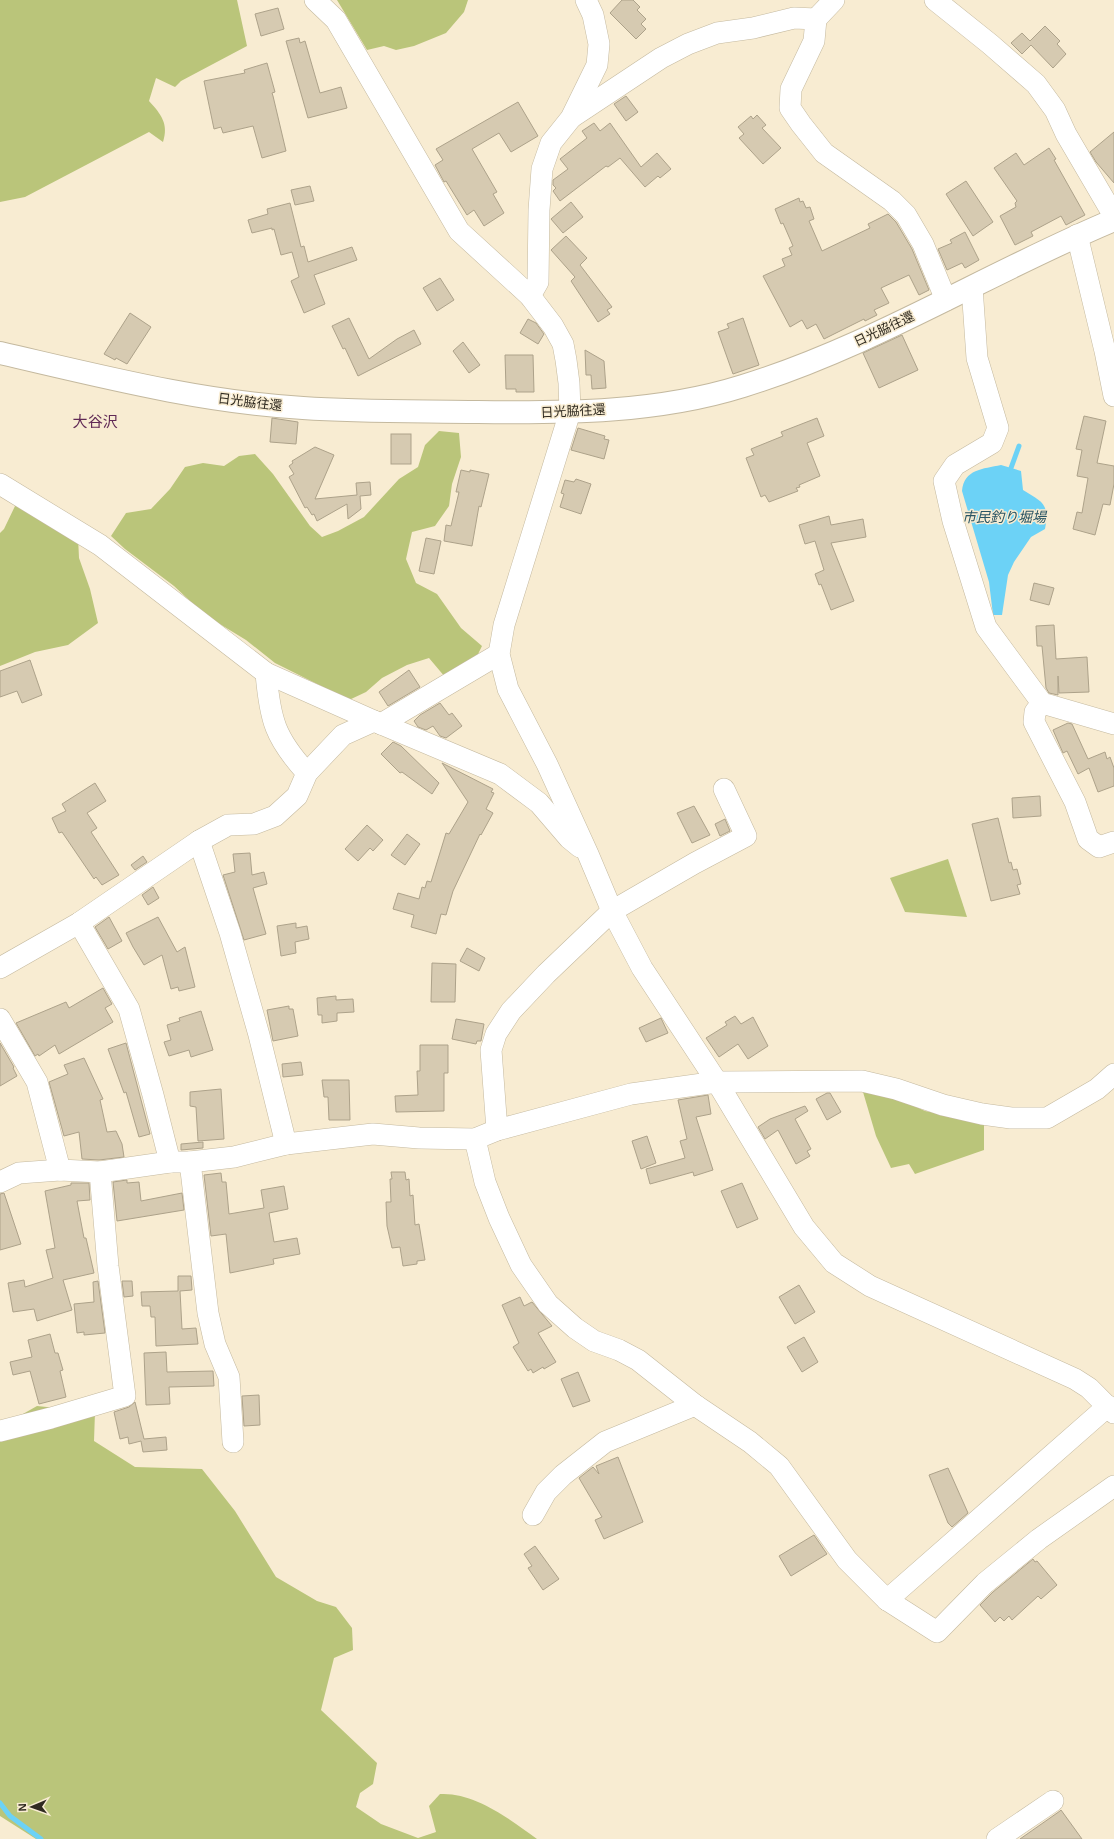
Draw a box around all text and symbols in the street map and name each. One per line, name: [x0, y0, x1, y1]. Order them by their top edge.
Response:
street label: 日光脇往還: [851, 308, 917, 350]
street label: 日光脇往還: [217, 391, 283, 413]
street label: 日光脇往還: [540, 402, 606, 420]
district label: 大谷沢: [72, 413, 118, 430]
water label: 市民釣り堀場: [962, 509, 1048, 525]
north arrow: [12, 1787, 52, 1827]
text: N: [16, 1803, 28, 1812]

